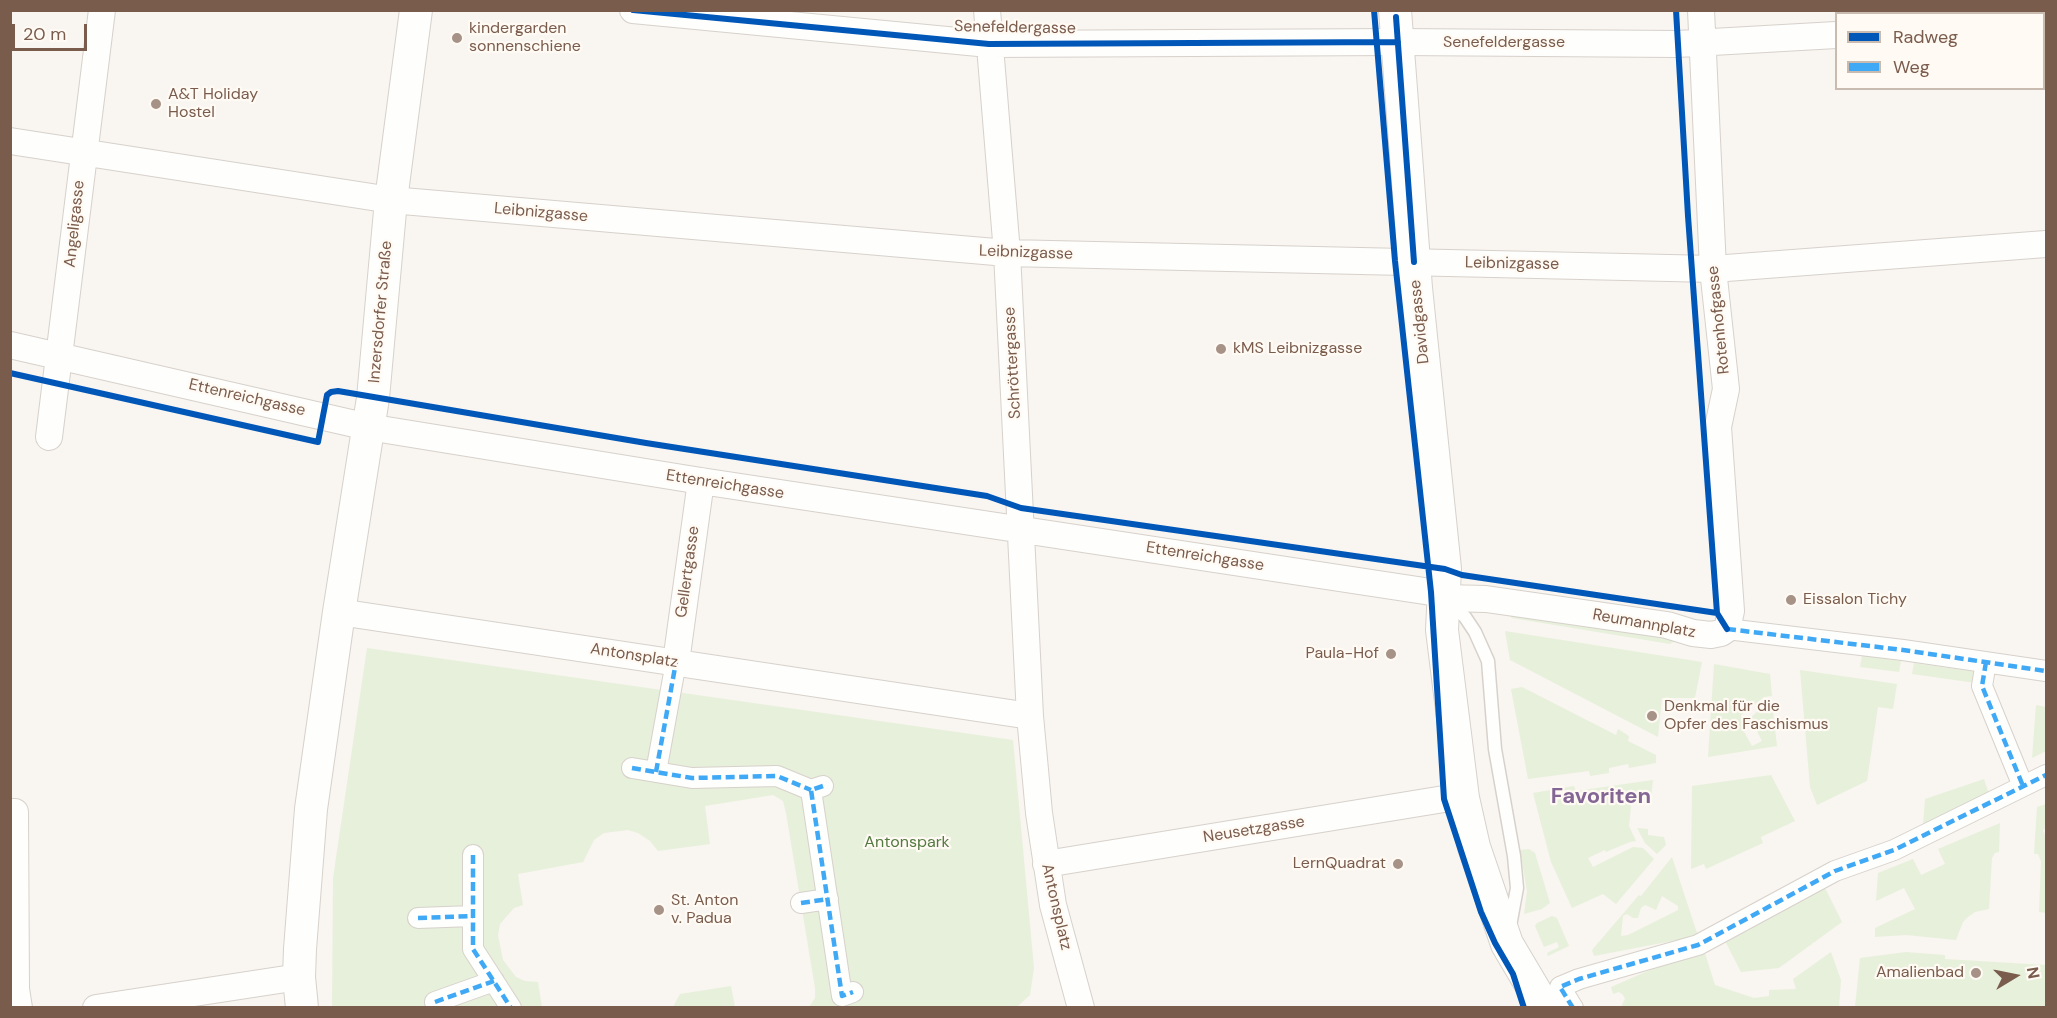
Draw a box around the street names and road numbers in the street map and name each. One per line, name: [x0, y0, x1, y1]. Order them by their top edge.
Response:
street label: Senefeldergasse: [954, 17, 1076, 39]
street label: Senefeldergasse: [1443, 33, 1565, 53]
street label: Angeligasse: [61, 179, 89, 269]
street label: Leibnizgasse: [493, 199, 589, 227]
street label: Inzersdorfer Straße: [365, 240, 397, 384]
street label: Leibnizgasse: [979, 242, 1073, 264]
street label: Leibnizgasse: [1465, 254, 1559, 274]
street label: Rotenhofgasse: [1704, 265, 1734, 375]
street label: Davidgasse: [1406, 279, 1434, 365]
street label: Schröttergasse: [1000, 306, 1026, 420]
street label: Ettenreichgasse: [187, 375, 307, 421]
street label: Ettenreichgasse: [665, 466, 785, 504]
street label: Gellertgasse: [672, 525, 704, 619]
street label: Ettenreichgasse: [1145, 538, 1265, 576]
street label: Reumannplatz: [1591, 605, 1697, 643]
street label: Antonsplatz: [589, 640, 679, 672]
street label: Neusetzgasse: [1202, 812, 1306, 848]
street label: Antonsplatz: [1037, 862, 1075, 952]

